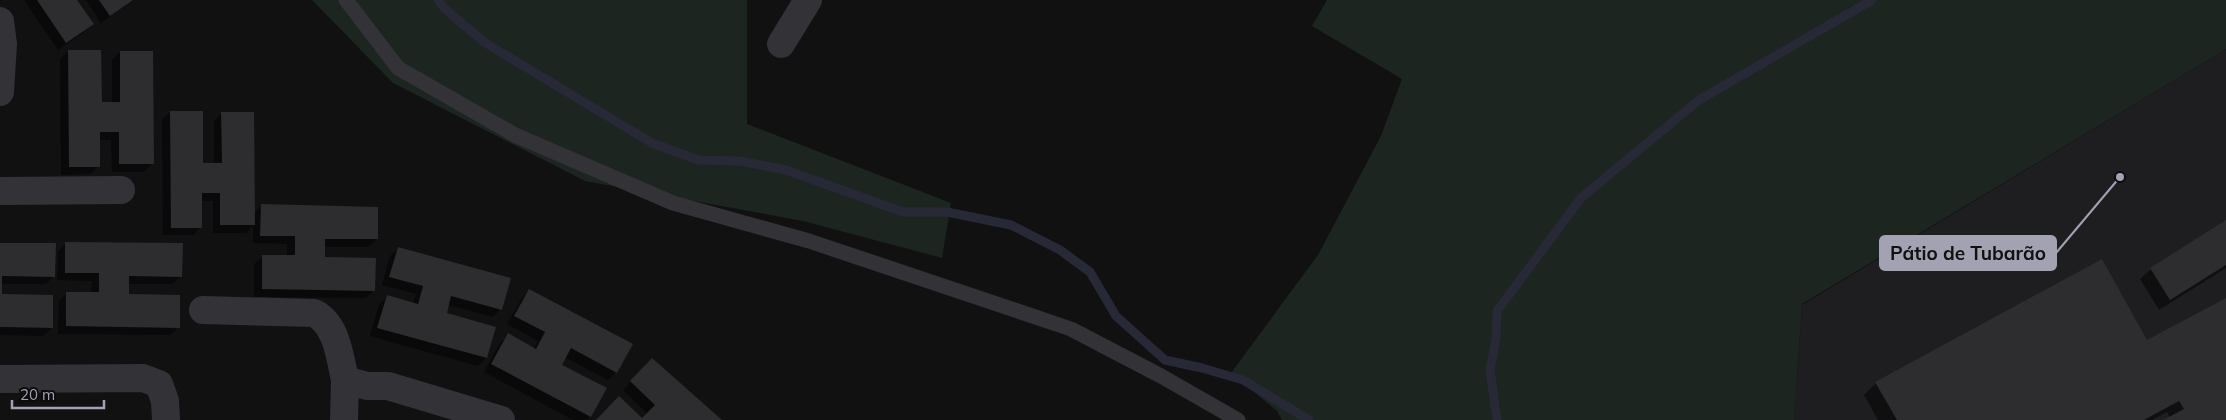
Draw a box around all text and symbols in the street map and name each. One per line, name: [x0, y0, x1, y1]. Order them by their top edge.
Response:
callout: Pátio de Tubarão: [1880, 236, 2056, 270]
text: Pátio de Tubarão: [1890, 241, 2046, 265]
scale bar: [12, 378, 105, 410]
text: 20 m: [20, 385, 55, 404]

